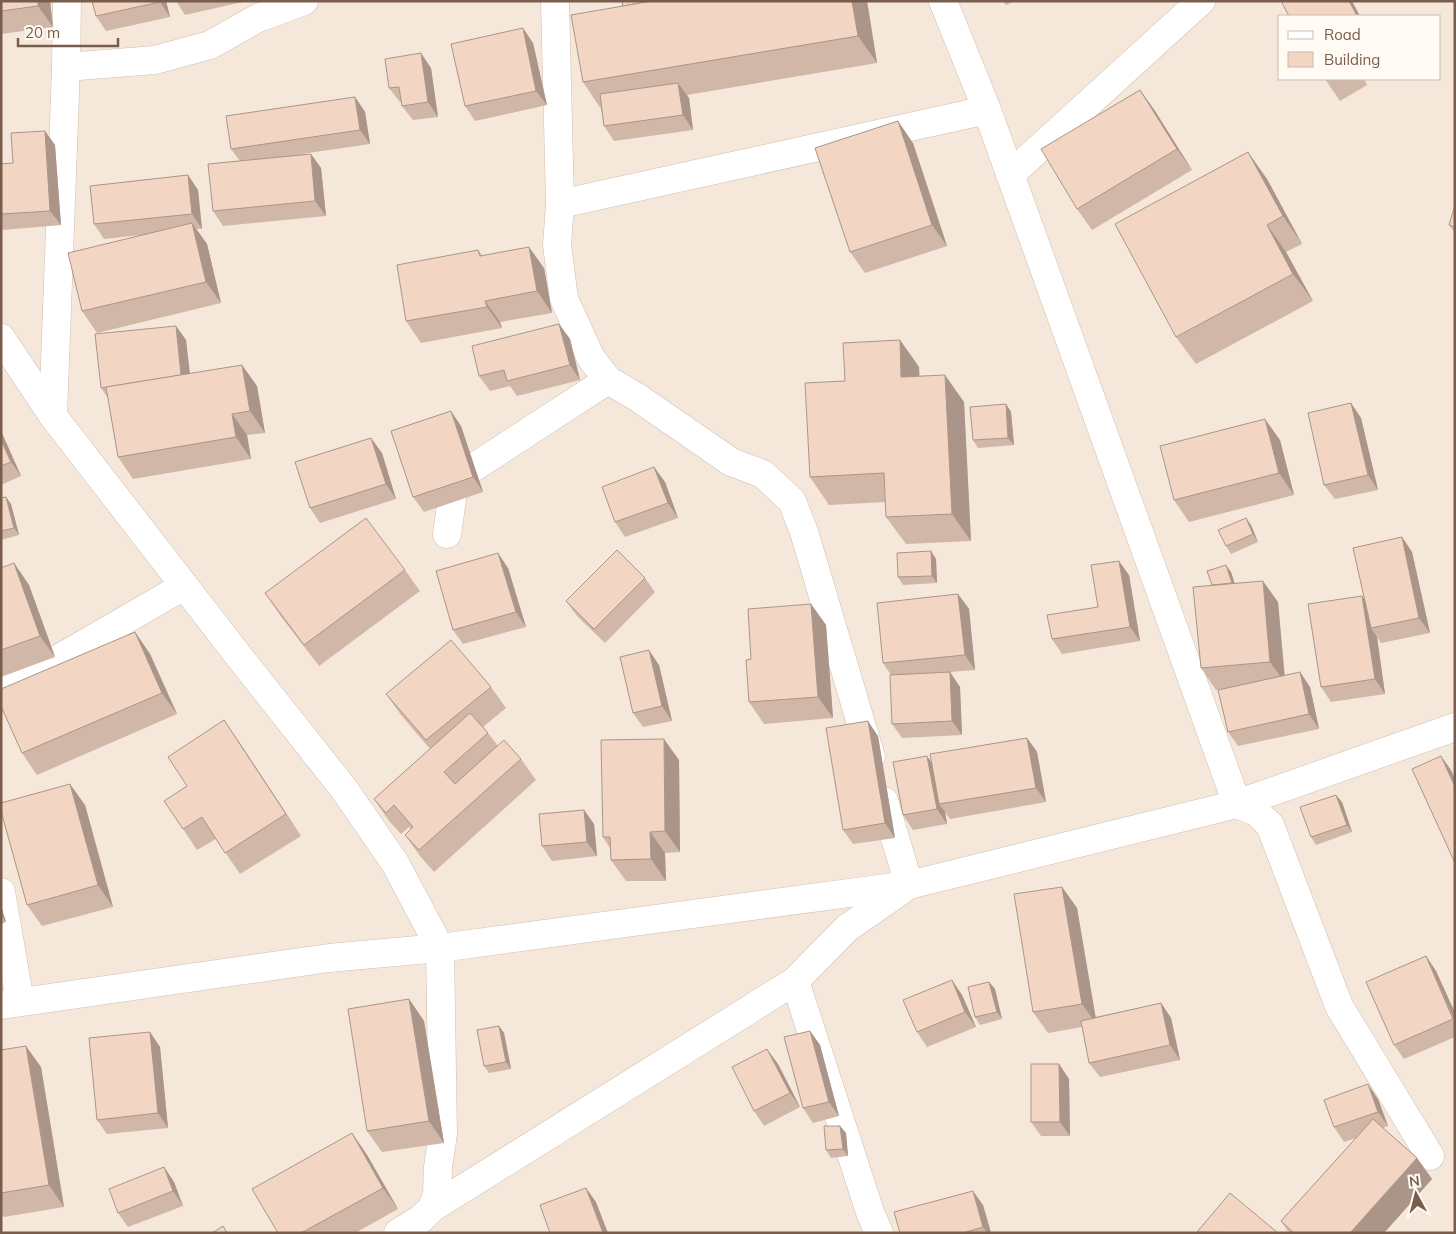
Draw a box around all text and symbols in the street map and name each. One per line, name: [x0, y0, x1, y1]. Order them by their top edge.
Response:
scale bar: [18, 15, 118, 47]
legend: [1278, 15, 1441, 80]
text: 20 m: [25, 23, 60, 42]
text: Road: [1324, 25, 1361, 44]
text: Building: [1324, 50, 1380, 69]
north arrow: [1391, 1169, 1441, 1219]
text: N: [1408, 1172, 1421, 1191]

